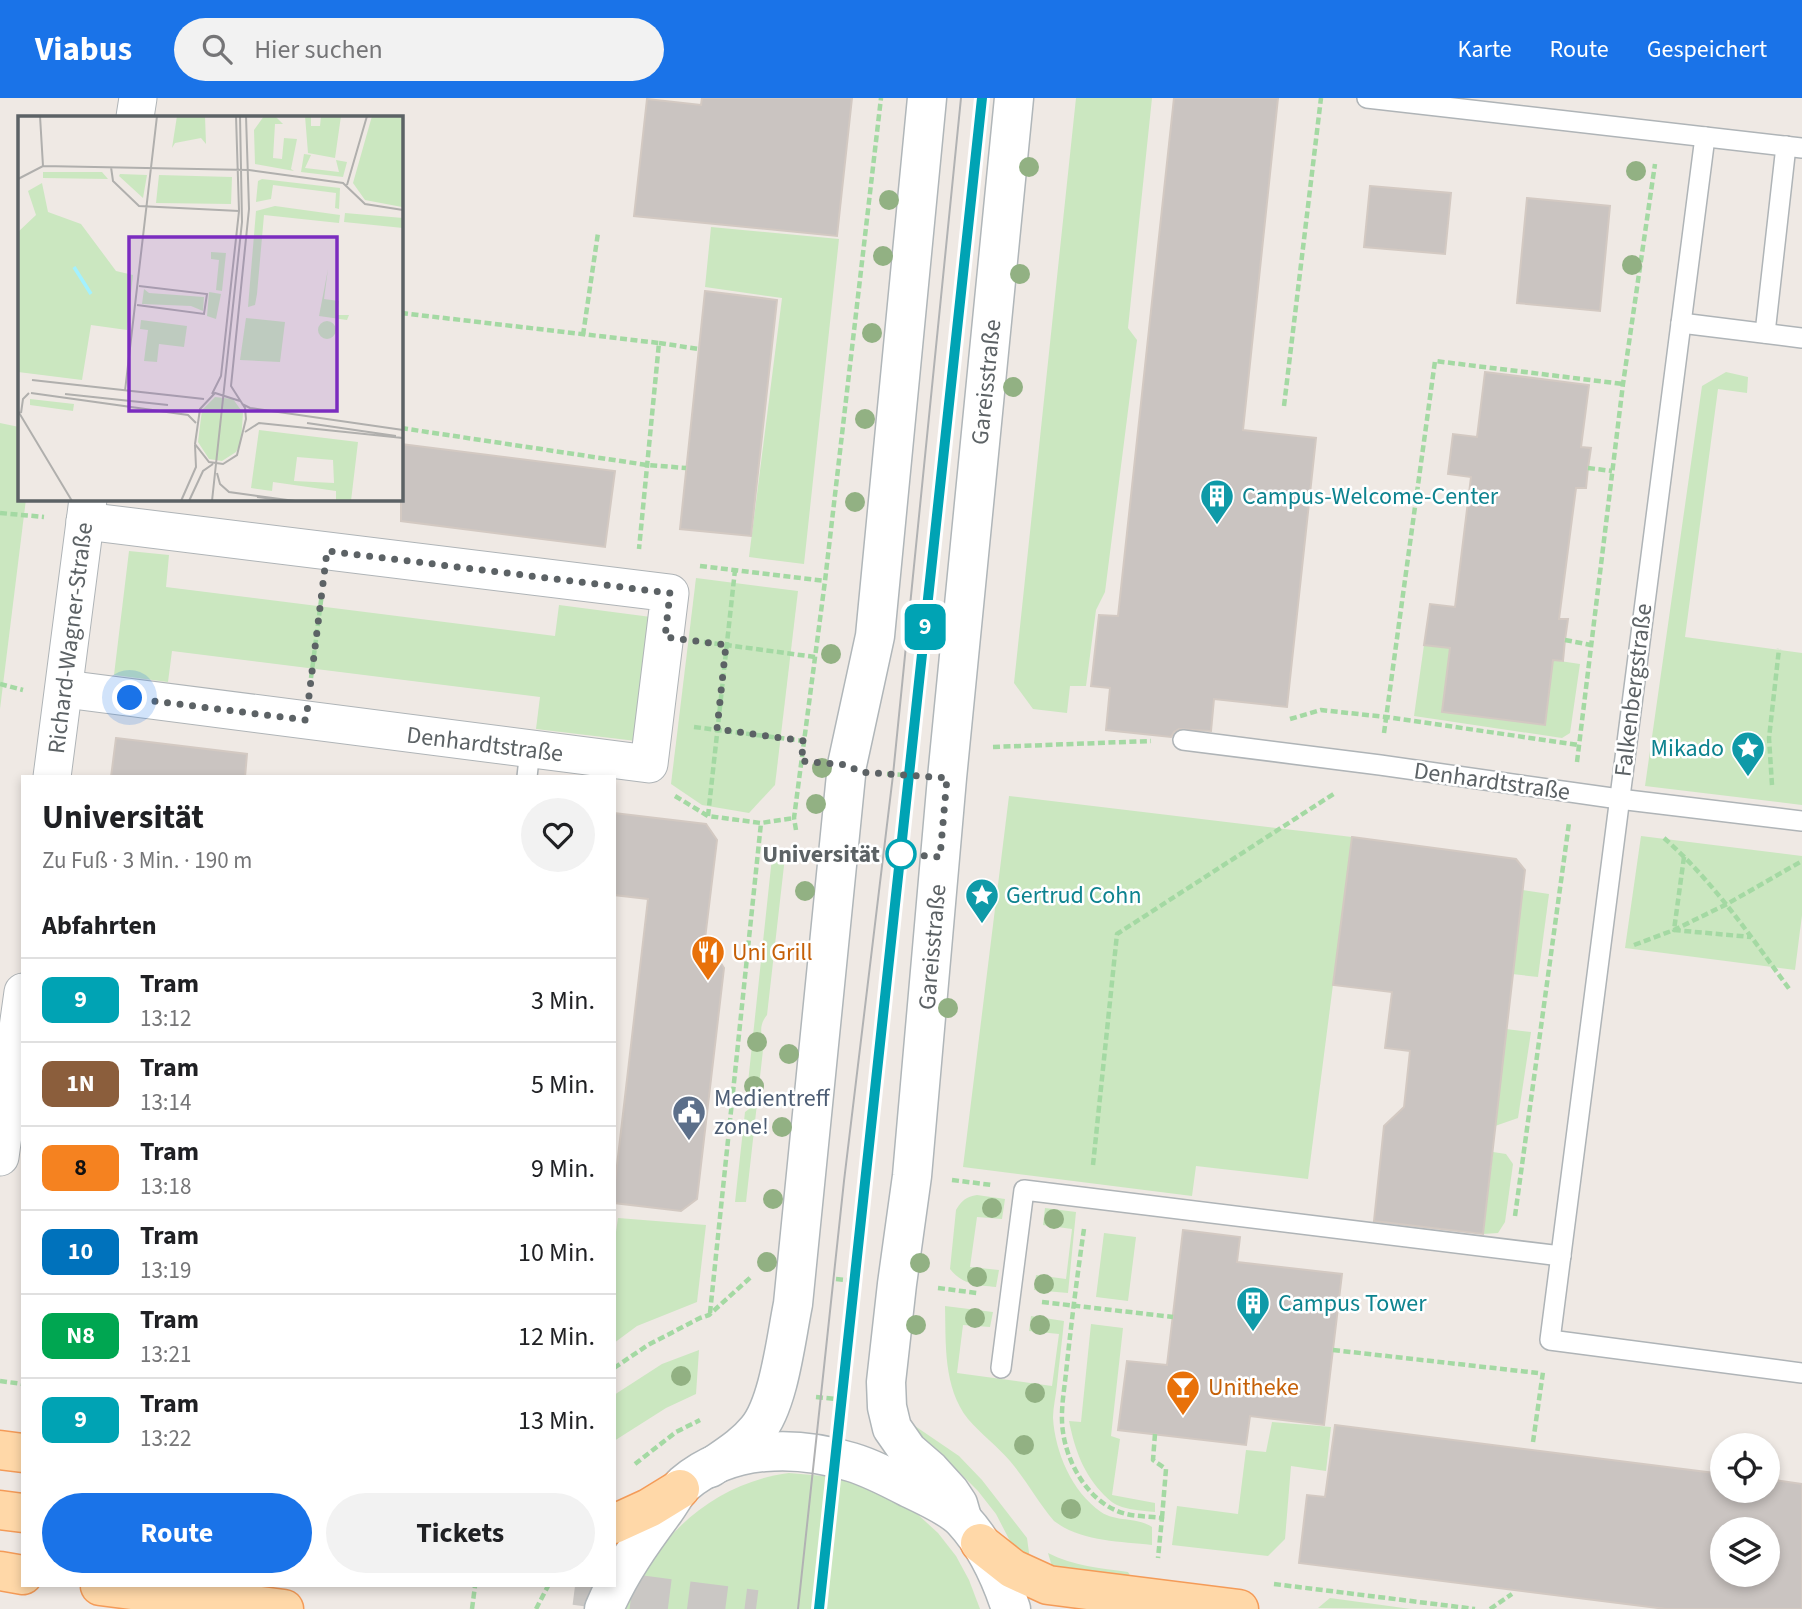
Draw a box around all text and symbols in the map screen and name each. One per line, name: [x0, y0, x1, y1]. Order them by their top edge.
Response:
search box: [174, 18, 664, 81]
text: Viabus: [35, 26, 132, 73]
icon: search: [198, 30, 236, 68]
text: Hier suchen: [254, 31, 383, 68]
text: Karte: [1458, 32, 1512, 67]
text: Route: [1550, 32, 1609, 67]
text: Gespeichert: [1647, 32, 1767, 67]
inset map: [18, 116, 402, 500]
street label: Gareisstraße: [963, 317, 1010, 447]
building icon: Campus-Welcome-Center: [1198, 477, 1236, 526]
place label: Campus-Welcome-Center: [1242, 479, 1499, 514]
street label: Richard-Wagner-Straße: [39, 520, 102, 756]
street label: Falkenbergstraße: [1606, 601, 1661, 779]
line badge: 9: [902, 604, 948, 650]
text: 9: [919, 609, 931, 644]
your location: [112, 680, 147, 715]
street label: Denhardtstraße: [405, 718, 565, 771]
place icon: Mikado: [1729, 729, 1767, 778]
place label: Mikado: [1651, 731, 1724, 766]
street label: Denhardtstraße: [1412, 753, 1572, 810]
text: Universität: [42, 794, 204, 841]
button: heart: [521, 798, 595, 872]
place label: Universität: [762, 837, 880, 872]
marker: Universität: [886, 839, 916, 869]
text: Zu Fuß · 3 Min. · 190 m: [42, 844, 252, 877]
place icon: Gertrud Cohn: [963, 876, 1001, 925]
place label: Gertrud Cohn: [1006, 878, 1142, 913]
street label: Gareisstraße: [910, 883, 955, 1011]
text: Abfahrten: [42, 907, 157, 944]
restaurant icon: Uni Grill: [689, 933, 727, 982]
place label: Uni Grill: [732, 935, 813, 970]
text: Tram: [140, 965, 199, 1002]
text: 9: [74, 982, 87, 1017]
text: 3 Min.: [531, 982, 595, 1019]
text: 13:12: [140, 1002, 191, 1035]
text: Tram: [140, 1049, 199, 1086]
text: 1N: [66, 1066, 95, 1101]
text: 5 Min.: [531, 1066, 595, 1103]
place label: Medientreff zone!: [714, 1081, 831, 1144]
text: 13:14: [140, 1086, 191, 1119]
public building icon: Medientreff zone!: [670, 1093, 708, 1142]
text: Tram: [140, 1133, 199, 1170]
text: 8: [74, 1150, 87, 1185]
text: 9 Min.: [531, 1150, 595, 1187]
text: 13:18: [140, 1170, 191, 1203]
text: Tram: [140, 1217, 199, 1254]
text: 10: [68, 1234, 93, 1269]
text: 10 Min.: [518, 1234, 595, 1271]
text: 13:19: [140, 1254, 191, 1287]
building icon: Campus Tower: [1234, 1284, 1272, 1333]
place label: Campus Tower: [1278, 1286, 1427, 1321]
text: Tram: [140, 1301, 199, 1338]
text: N8: [66, 1318, 95, 1353]
text: 12 Min.: [518, 1318, 595, 1355]
text: 13:21: [140, 1338, 191, 1371]
bar icon: Unitheke: [1164, 1368, 1202, 1417]
place label: Unitheke: [1208, 1370, 1299, 1405]
text: Tram: [140, 1385, 199, 1422]
text: 9: [74, 1402, 87, 1437]
text: 13 Min.: [518, 1402, 595, 1439]
text: 13:22: [140, 1422, 191, 1455]
map controls: [1710, 1433, 1780, 1587]
button: locate: [1710, 1433, 1780, 1503]
button: Route: [42, 1493, 312, 1573]
button: Tickets: [326, 1493, 595, 1573]
button: layers: [1710, 1517, 1780, 1587]

